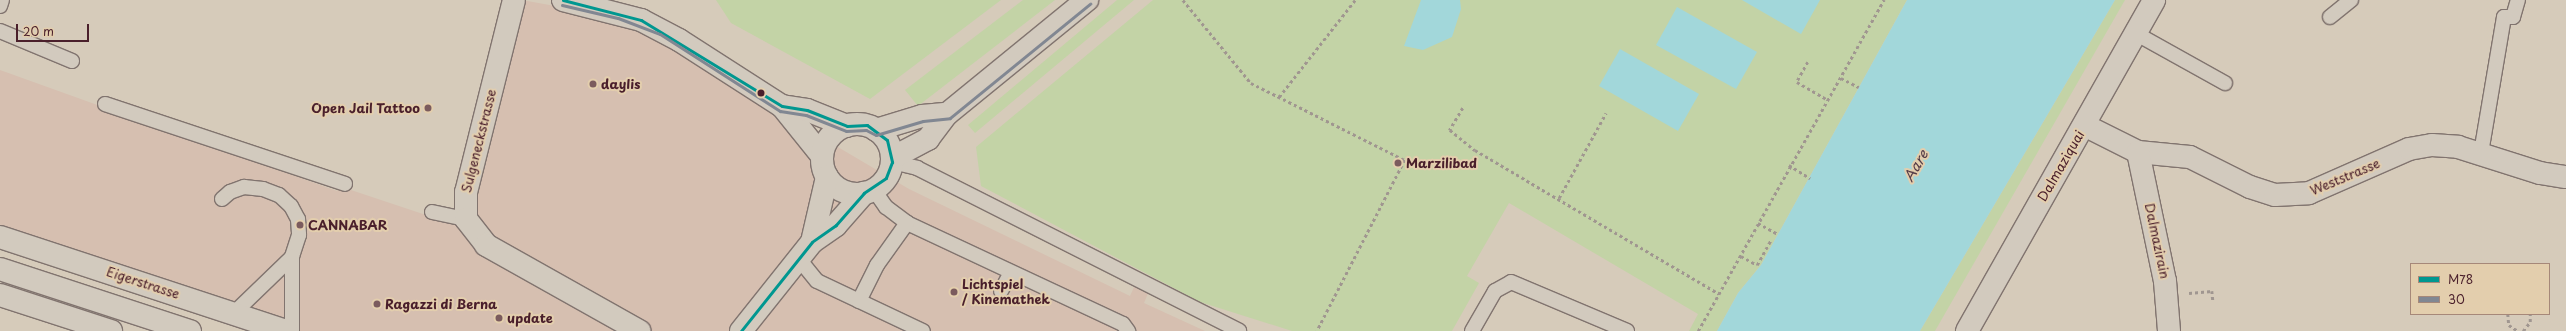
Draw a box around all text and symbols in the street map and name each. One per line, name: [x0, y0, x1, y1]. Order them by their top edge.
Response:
scale bar: [18, 16, 91, 42]
text: 20 m: [23, 22, 54, 40]
place label: daylis: [601, 76, 640, 92]
marker: daylis: [588, 79, 598, 89]
street label: Sulgeneckstrasse: [459, 88, 499, 194]
unlabelled marker: [756, 88, 766, 98]
place label: Open Jail Tattoo: [310, 100, 420, 116]
marker: Open Jail Tattoo: [423, 103, 433, 113]
street label: Dalmaziquai: [2034, 128, 2088, 204]
water label: Aare: [1900, 147, 1932, 185]
place label: Marzilibad: [1406, 155, 1477, 171]
street label: Weststrasse: [2308, 155, 2382, 199]
marker: Marzilibad: [1393, 158, 1403, 168]
street label: Dalmazirain: [2141, 202, 2173, 280]
place label: CANNABAR: [308, 217, 387, 233]
marker: CANNABAR: [295, 220, 305, 230]
legend: [2410, 263, 2550, 315]
street label: Eigerstrasse: [104, 264, 182, 302]
text: M78: [2448, 270, 2473, 288]
place label: Lichtspiel / Kinemathek: [962, 277, 1050, 308]
marker: Lichtspiel / Kinemathek: [949, 287, 959, 297]
text: 30: [2448, 290, 2465, 308]
place label: Ragazzi di Berna: [385, 296, 499, 312]
marker: Ragazzi di Berna: [372, 299, 382, 309]
place label: update: [507, 310, 553, 326]
marker: update: [494, 313, 504, 323]

